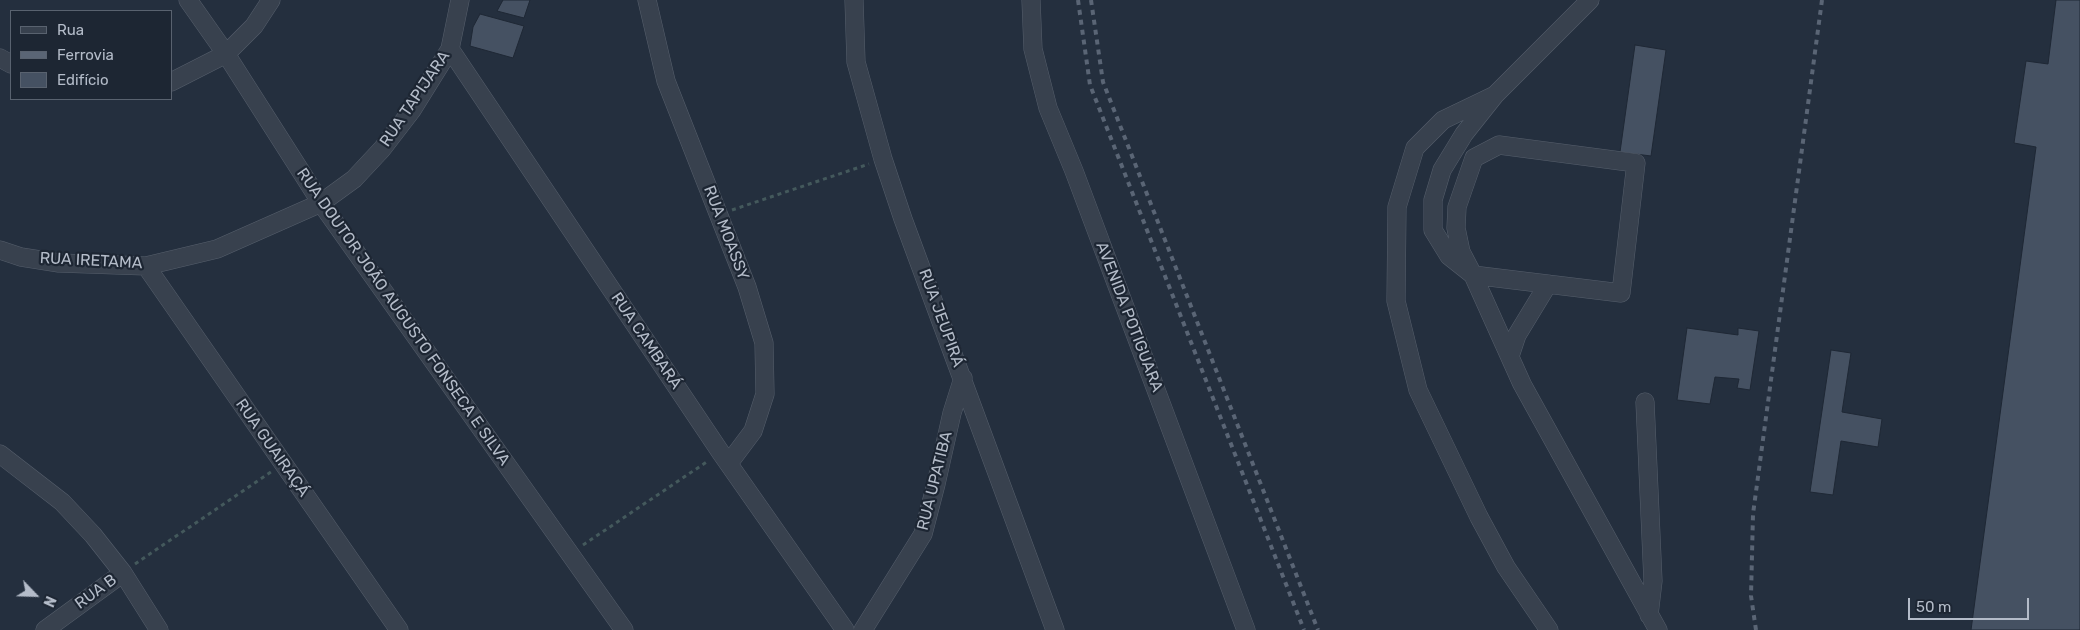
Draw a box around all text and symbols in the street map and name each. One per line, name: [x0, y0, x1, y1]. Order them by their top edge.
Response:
legend: [10, 10, 172, 100]
text: Rua: [57, 21, 84, 39]
text: Ferrovia: [57, 46, 114, 64]
street label: RUA TAPIJARA: [376, 47, 454, 151]
text: Edifício: [57, 71, 109, 89]
street label: RUA DOUTOR JOÃO AUGUSTO FONSECA E SILVA: [292, 165, 514, 469]
street label: RUA MOASSY: [699, 183, 753, 283]
street label: AVENIDA POTIGUARA: [1091, 239, 1167, 395]
street label: RUA IRETAMA: [39, 249, 143, 273]
street label: RUA JEUPIRÁ: [914, 266, 968, 370]
street label: RUA CAMBARÁ: [607, 289, 685, 393]
street label: RUA GUAIRAÇÁ: [231, 395, 313, 501]
street label: RUA UPATIBA: [913, 429, 957, 533]
north arrow: [10, 570, 60, 620]
street label: RUA B: [71, 570, 121, 614]
scale bar: [1910, 588, 2031, 620]
text: N: [39, 593, 59, 609]
text: 50 m: [1916, 598, 1951, 616]

